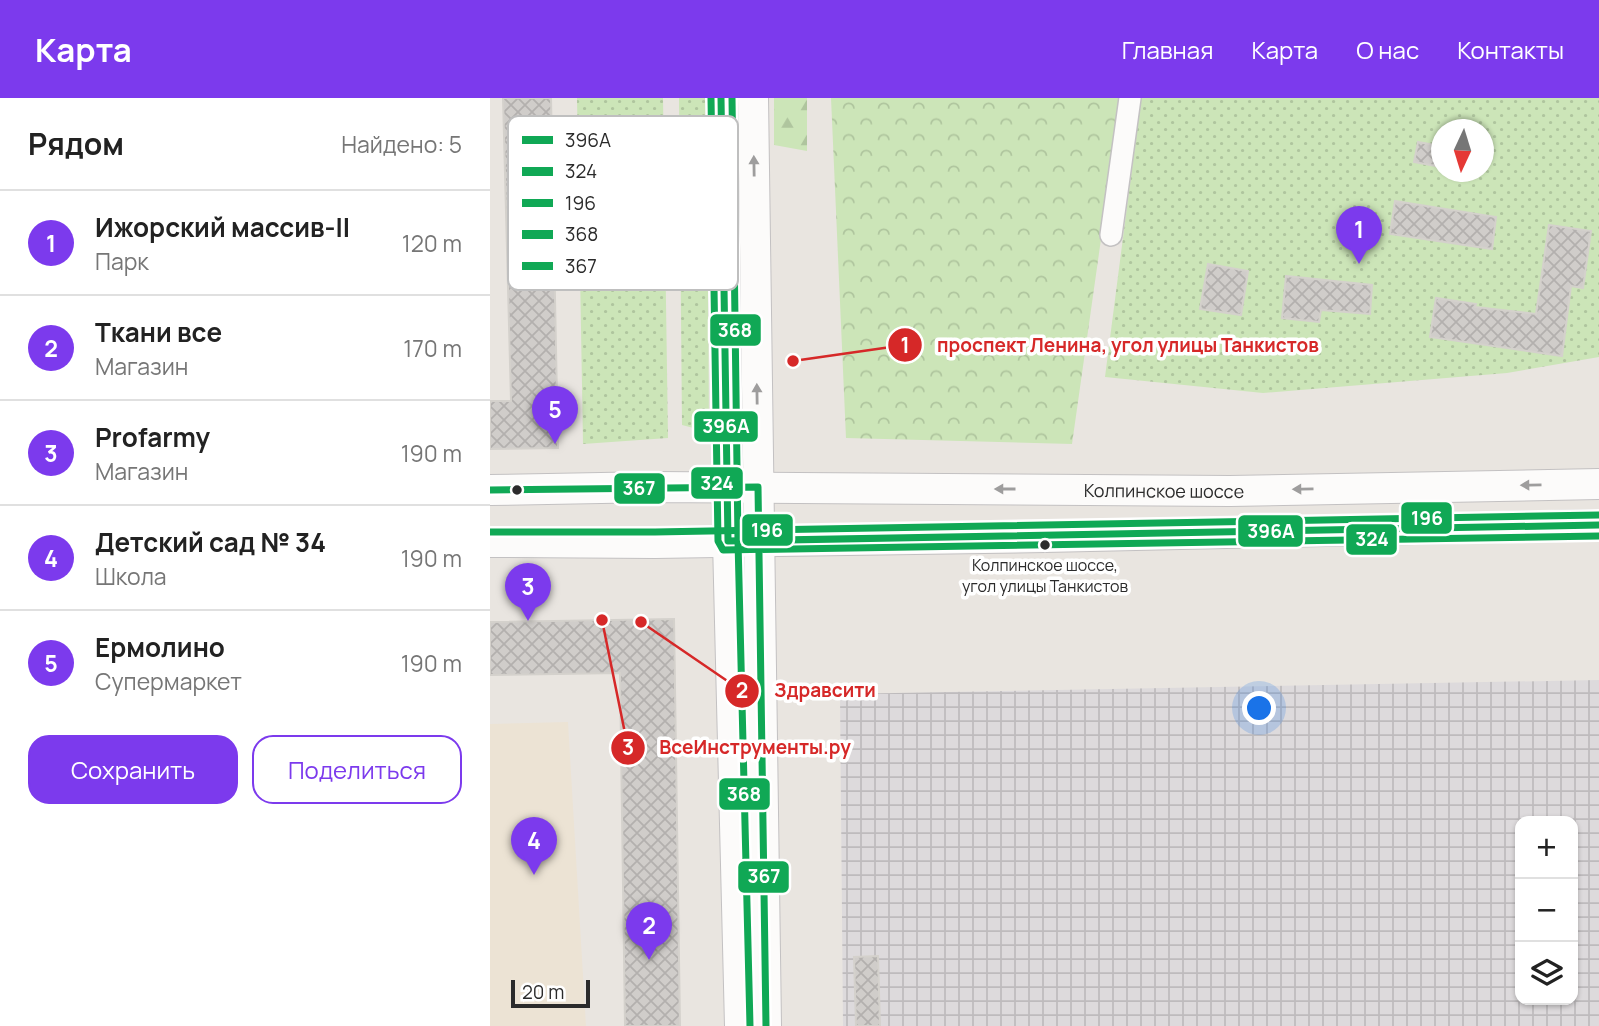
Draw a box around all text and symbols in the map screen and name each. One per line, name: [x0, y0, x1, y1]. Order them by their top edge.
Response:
text: Карта: [35, 27, 132, 72]
text: Главная: [1122, 33, 1213, 66]
text: Карта: [1251, 33, 1318, 66]
text: О нас: [1356, 33, 1419, 66]
text: Контакты: [1457, 33, 1564, 66]
legend: [508, 116, 738, 290]
north arrow: [1431, 119, 1494, 182]
text: Рядом: [28, 123, 124, 164]
text: 396А: [565, 127, 611, 153]
text: Найдено: 5: [341, 128, 462, 160]
one-way arrow: [748, 155, 760, 177]
text: 324: [565, 158, 597, 184]
text: 196: [565, 190, 596, 216]
pin: 1: [1336, 206, 1382, 264]
text: Ижорский массив-II: [95, 209, 350, 245]
text: 368: [565, 221, 598, 247]
text: 1: [46, 227, 56, 259]
text: 120 m: [402, 227, 462, 259]
text: Парк: [95, 245, 149, 277]
text: 367: [565, 253, 597, 279]
line badge: 368: [709, 313, 762, 347]
text: Ткани все: [95, 314, 222, 350]
text: 368: [718, 317, 752, 343]
callout: проспект Ленина, угол улицы Танкистов: [888, 325, 1333, 365]
text: 1: [900, 331, 910, 359]
text: 2: [44, 332, 58, 364]
text: 170 m: [403, 332, 462, 364]
text: проспект Ленина, угол улицы Танкистов: [937, 332, 1319, 358]
text: Магазин: [95, 350, 188, 382]
one-way arrow: [751, 383, 763, 405]
pin: 5: [532, 386, 578, 444]
line badge: 396А: [693, 410, 759, 443]
text: 396А: [702, 413, 750, 439]
text: Profarmy: [95, 419, 210, 455]
text: 3: [44, 437, 58, 469]
text: 190 m: [401, 437, 462, 469]
text: Магазин: [95, 455, 188, 487]
line badge: 324: [690, 466, 744, 500]
text: 324: [700, 470, 734, 496]
line badge: 367: [613, 472, 666, 505]
text: 367: [623, 475, 656, 501]
street label: Колпинское шоссе: [1084, 478, 1244, 503]
one-way arrow: [1520, 479, 1542, 491]
unlabelled marker: [510, 483, 524, 497]
one-way arrow: [993, 483, 1015, 495]
one-way arrow: [1292, 484, 1314, 495]
line badge: 196: [1400, 501, 1453, 535]
text: 196: [1411, 505, 1443, 531]
line badge: 196: [741, 513, 794, 547]
line badge: 396А: [1237, 514, 1304, 548]
text: 196: [751, 517, 783, 543]
text: 396А: [1247, 518, 1295, 544]
line badge: 324: [1345, 523, 1398, 556]
text: Детский сад № 34: [95, 524, 326, 560]
text: 324: [1355, 526, 1389, 552]
marker: Колпинское шоссе, угол улицы Танкистов: [1038, 538, 1052, 552]
text: 4: [44, 542, 58, 574]
text: 190 m: [401, 542, 462, 574]
place label: Колпинское шоссе, угол улицы Танкистов: [962, 554, 1129, 597]
text: Школа: [95, 560, 167, 592]
pin: 3: [505, 563, 551, 621]
text: Ермолино: [95, 629, 225, 665]
text: 5: [44, 647, 58, 679]
text: 190 m: [401, 647, 462, 679]
text: Супермаркет: [95, 665, 242, 697]
callout: Здравсити: [725, 671, 890, 711]
text: 2: [736, 676, 748, 704]
text: Здравсити: [774, 677, 876, 703]
your location: [1242, 691, 1276, 725]
callout: ВсеИнструменты.ру: [611, 728, 865, 768]
text: 3: [622, 733, 634, 761]
text: ВсеИнструменты.ру: [659, 734, 851, 760]
button: Сохранить: [28, 735, 238, 804]
button: Поделиться: [252, 735, 462, 804]
line badge: 368: [718, 777, 771, 811]
text: 368: [727, 781, 761, 807]
map controls: [1515, 816, 1578, 1005]
button: +: [1515, 816, 1578, 879]
pin: 4: [511, 817, 557, 875]
line badge: 367: [737, 860, 790, 894]
text: 367: [748, 863, 781, 889]
button: −: [1515, 879, 1578, 942]
pin: 2: [626, 902, 672, 960]
button: layers: [1515, 942, 1578, 1005]
scale bar: [511, 977, 590, 1009]
text: 20 m: [522, 979, 564, 1005]

